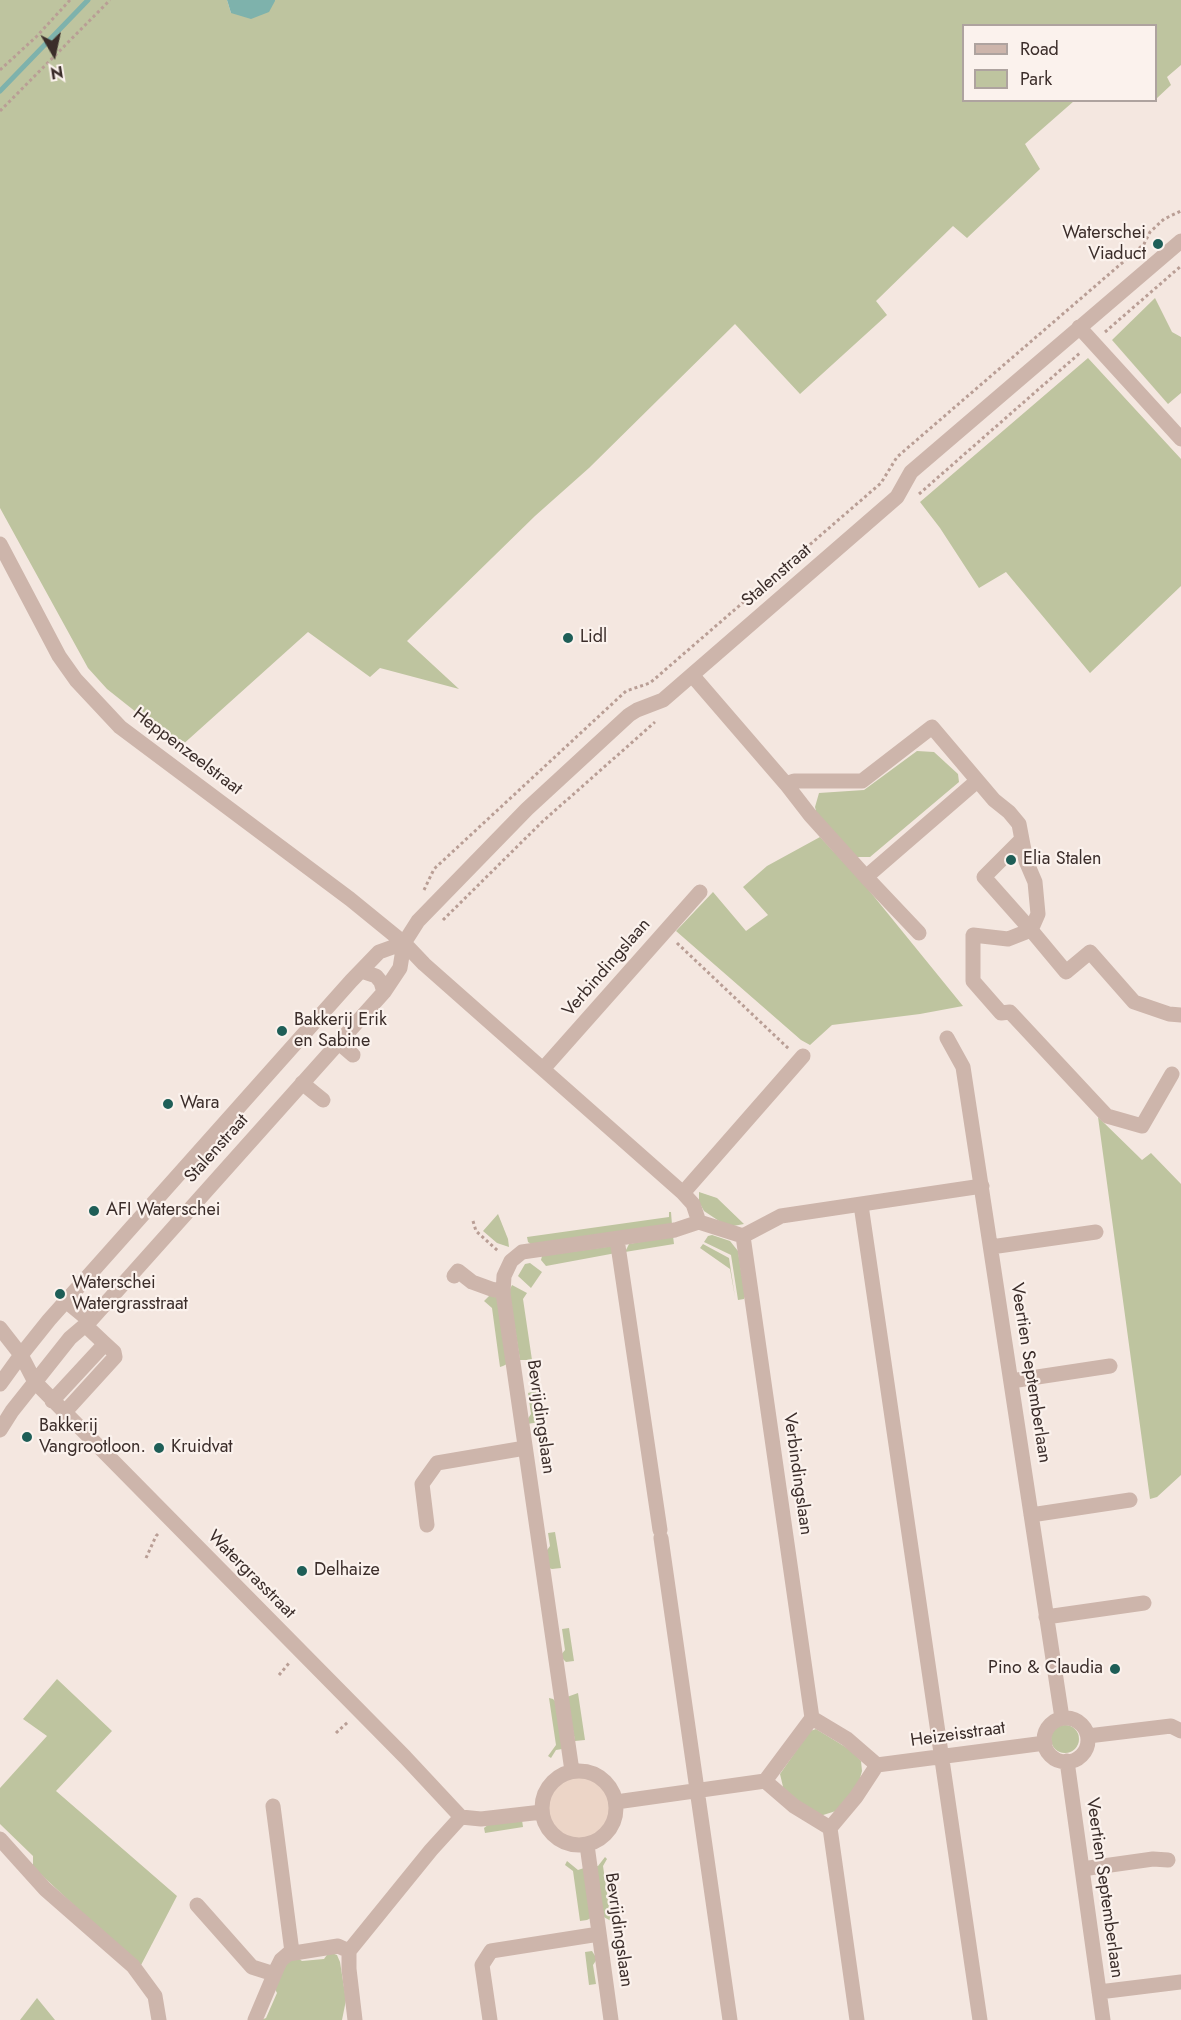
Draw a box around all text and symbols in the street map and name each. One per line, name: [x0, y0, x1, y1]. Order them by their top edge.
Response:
north arrow: [24, 24, 84, 84]
legend: [962, 24, 1157, 102]
text: Road: [1020, 36, 1059, 62]
text: N: [49, 60, 65, 85]
text: Park: [1020, 66, 1052, 92]
place label: Waterschei Viaduct: [1062, 223, 1146, 266]
marker: Waterschei Viaduct: [1151, 237, 1165, 251]
street label: Stalenstraat: [738, 540, 816, 612]
place label: Lidl: [580, 627, 607, 649]
marker: Lidl: [561, 631, 575, 645]
street label: Heppenzeelstraat: [128, 704, 246, 800]
place label: Elia Stalen: [1023, 849, 1101, 871]
marker: Elia Stalen: [1004, 853, 1018, 867]
street label: Verbindingslaan: [558, 914, 656, 1022]
place label: Bakkerij Erik en Sabine: [294, 1010, 387, 1052]
marker: Bakkerij Erik en Sabine: [275, 1024, 289, 1038]
place label: Wara: [180, 1093, 220, 1115]
marker: Wara: [161, 1097, 175, 1111]
street label: Stalenstraat: [181, 1110, 253, 1188]
place label: AFI Waterschei: [106, 1200, 220, 1222]
marker: AFI Waterschei: [87, 1204, 101, 1218]
place label: Waterschei Watergrasstraat: [72, 1273, 188, 1316]
street label: Veertien Septemberlaan: [1005, 1281, 1055, 1465]
marker: Waterschei Watergrasstraat: [53, 1287, 67, 1301]
street label: Bevrijdingslaan: [521, 1358, 559, 1476]
street label: Verbindingslaan: [778, 1412, 816, 1536]
place label: Bakkerij Vangrootloon.: [39, 1416, 146, 1458]
marker: Bakkerij Vangrootloon.: [20, 1430, 34, 1444]
place label: Kruidvat: [171, 1437, 233, 1459]
marker: Kruidvat: [152, 1441, 166, 1455]
street label: Watergrasstraat: [202, 1526, 300, 1624]
place label: Delhaize: [314, 1560, 380, 1582]
marker: Delhaize: [295, 1564, 309, 1578]
place label: Pino & Claudia: [988, 1658, 1103, 1680]
marker: Pino & Claudia: [1108, 1662, 1122, 1676]
street label: Heizeisstraat: [909, 1718, 1007, 1752]
street label: Veertien Septemberlaan: [1081, 1796, 1127, 1980]
street label: Bevrijdingslaan: [599, 1871, 637, 1989]

